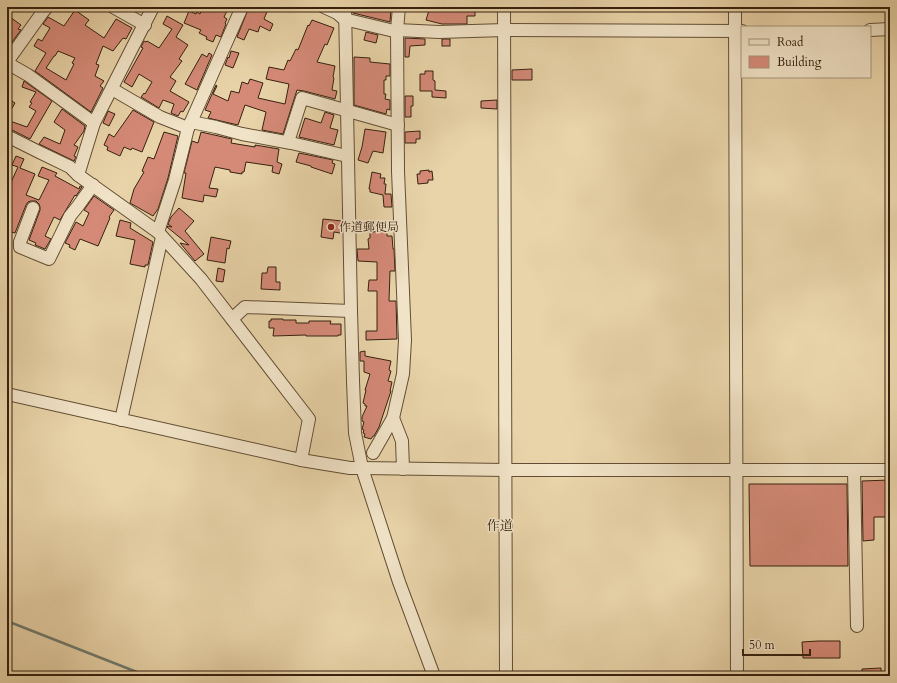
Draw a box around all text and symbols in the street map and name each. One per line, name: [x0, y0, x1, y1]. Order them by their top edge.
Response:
legend: [741, 26, 871, 78]
text: Road: [777, 34, 804, 50]
text: Building: [777, 54, 822, 70]
place label: 作道郵便局: [339, 219, 399, 235]
marker: 作道郵便局: [326, 222, 336, 232]
district label: 作道: [487, 517, 513, 535]
scale bar: [743, 631, 810, 657]
text: 50 m: [749, 637, 776, 653]

